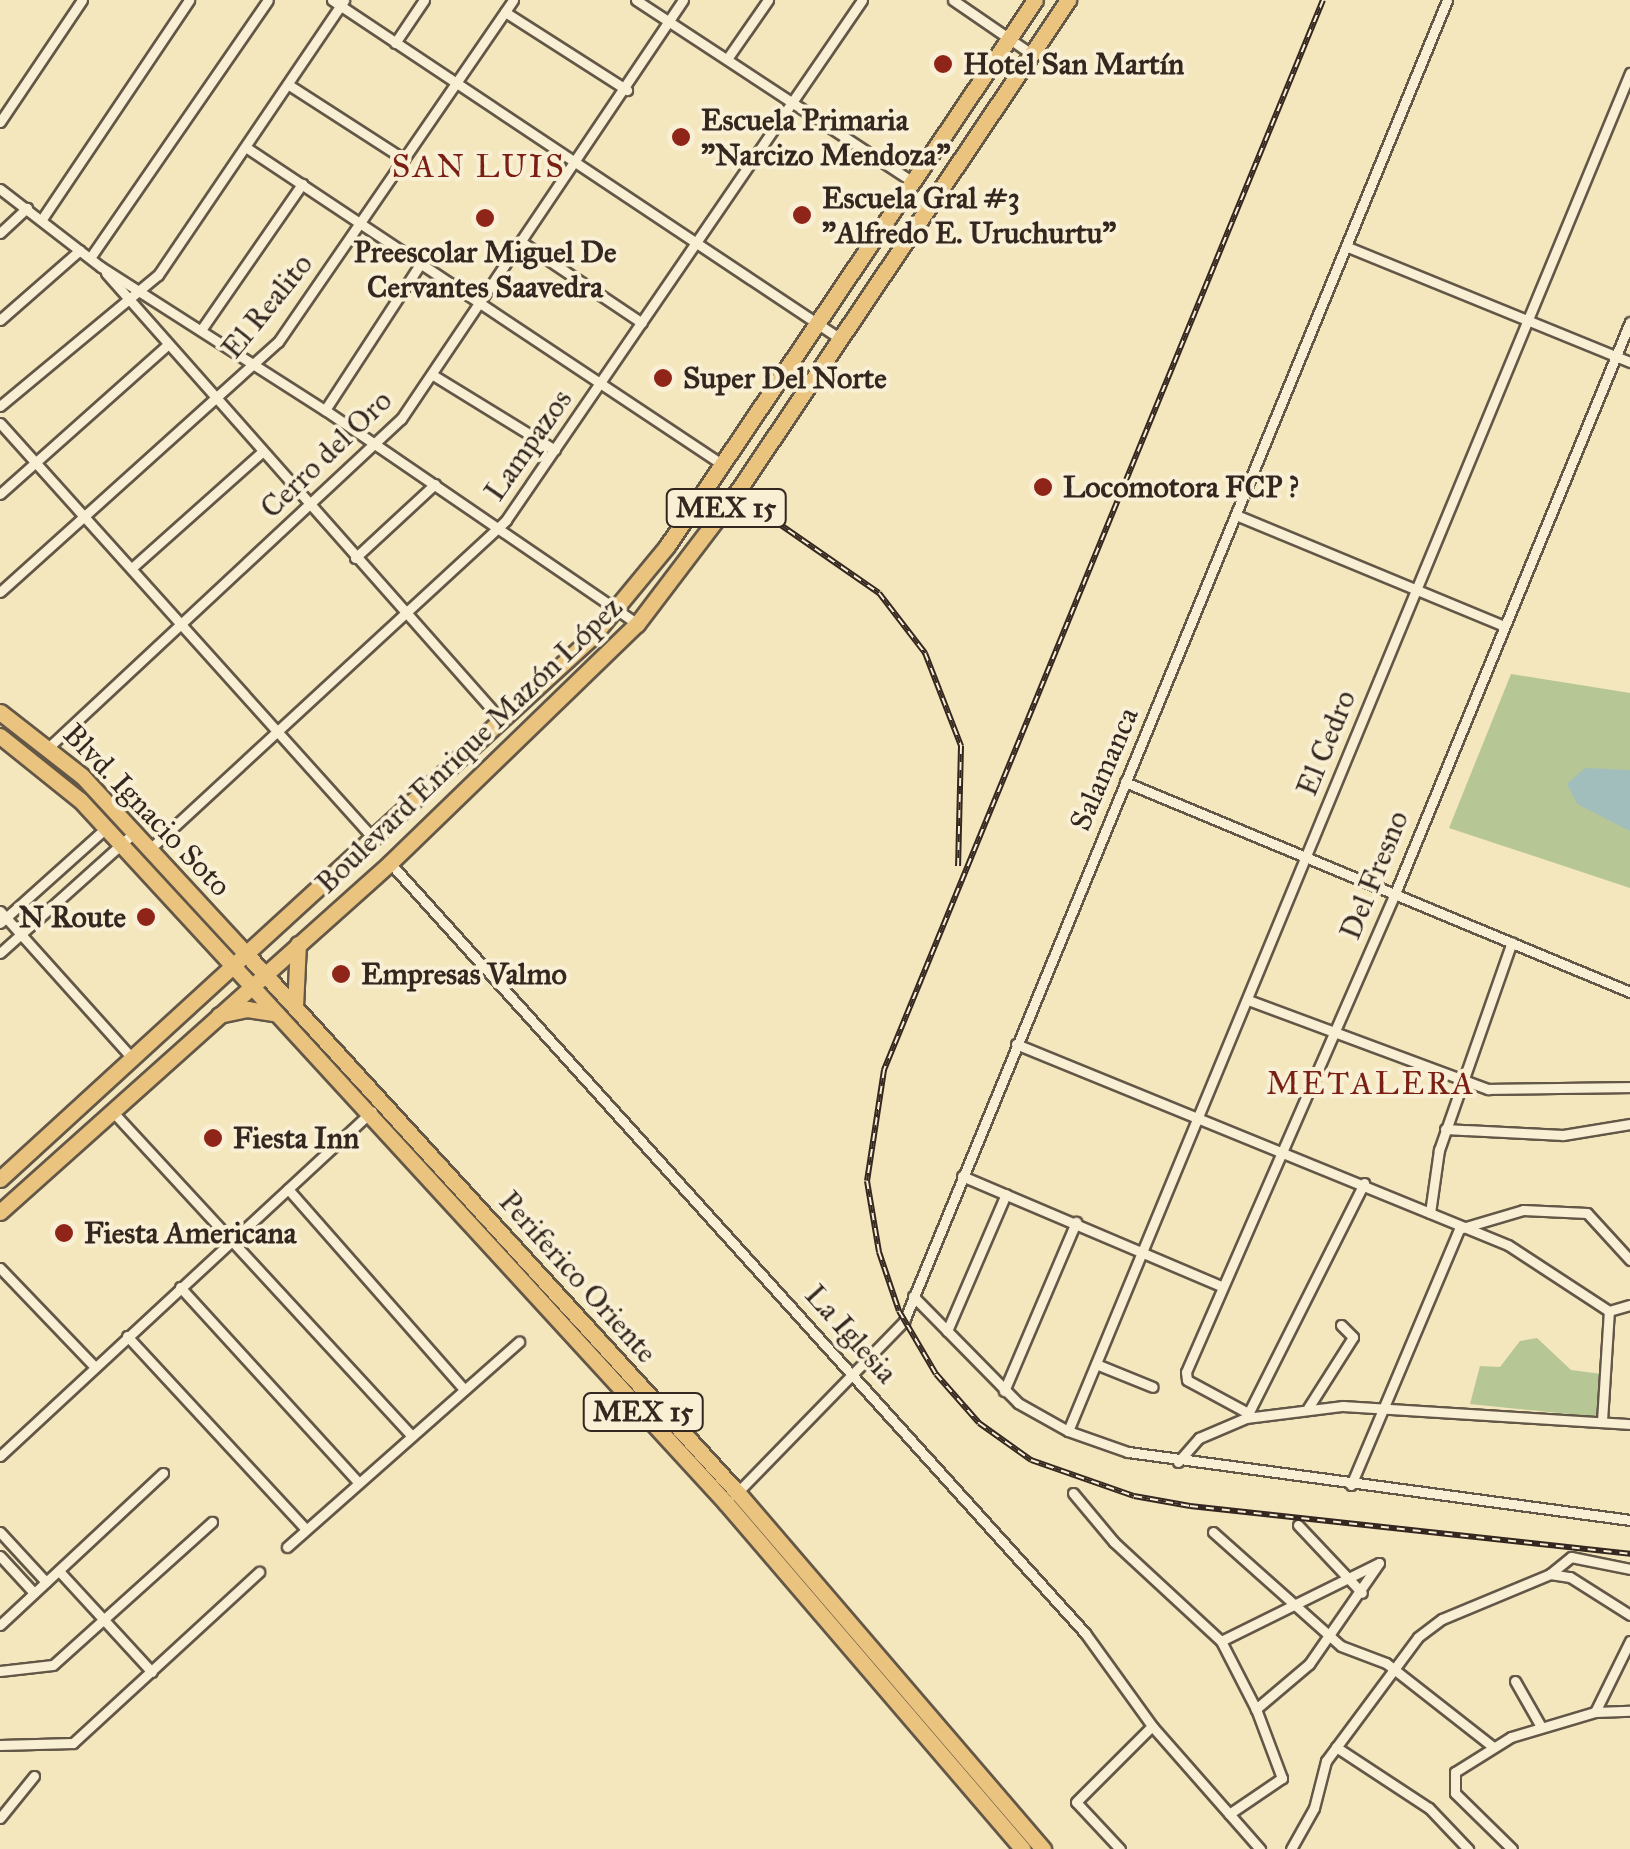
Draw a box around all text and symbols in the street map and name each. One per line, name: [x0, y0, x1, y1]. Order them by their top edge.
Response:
place label: Hotel San Martín: [963, 46, 1184, 82]
marker: Hotel San Martín: [932, 53, 954, 75]
place label: Escuela Primaria "Narcizo Mendoza": [701, 102, 950, 172]
marker: Escuela Primaria "Narcizo Mendoza": [670, 126, 692, 148]
district label: SAN LUIS: [392, 148, 566, 186]
place label: Escuela Gral #3 "Alfredo E. Uruchurtu": [822, 180, 1116, 250]
marker: Escuela Gral #3 "Alfredo E. Uruchurtu": [791, 204, 813, 226]
marker: Preescolar Miguel De Cervantes Saavedra: [474, 207, 496, 229]
place label: Preescolar Miguel De Cervantes Saavedra: [353, 234, 617, 304]
street label: El Realito: [214, 246, 320, 366]
place label: Super Del Norte: [683, 360, 887, 396]
marker: Super Del Norte: [652, 367, 674, 389]
street label: Lampazos: [477, 382, 579, 508]
street label: Cerro del Oro: [253, 383, 399, 525]
place label: Locomotora FCP ?: [1063, 469, 1299, 505]
marker: Locomotora FCP ?: [1032, 476, 1054, 498]
road number: MEX 15: [664, 485, 788, 531]
street label: Boulevard Enrique Mazón López: [308, 589, 630, 901]
street label: El Cedro: [1289, 685, 1363, 801]
street label: Salamanca: [1062, 702, 1146, 836]
street label: Blvd. Ignacio Soto: [56, 716, 238, 904]
street label: Del Fresno: [1332, 805, 1416, 945]
place label: N Route: [19, 899, 126, 935]
marker: N Route: [135, 906, 157, 928]
place label: Empresas Valmo: [361, 956, 567, 992]
marker: Empresas Valmo: [330, 963, 352, 985]
district label: METALERA: [1266, 1065, 1476, 1103]
place label: Fiesta Inn: [233, 1120, 359, 1156]
marker: Fiesta Inn: [202, 1127, 224, 1149]
street label: Periferico Oriente: [492, 1184, 664, 1370]
place label: Fiesta Americana: [84, 1215, 296, 1251]
marker: Fiesta Americana: [53, 1222, 75, 1244]
street label: La Iglesia: [797, 1277, 905, 1391]
road number: MEX 15: [580, 1389, 706, 1435]

